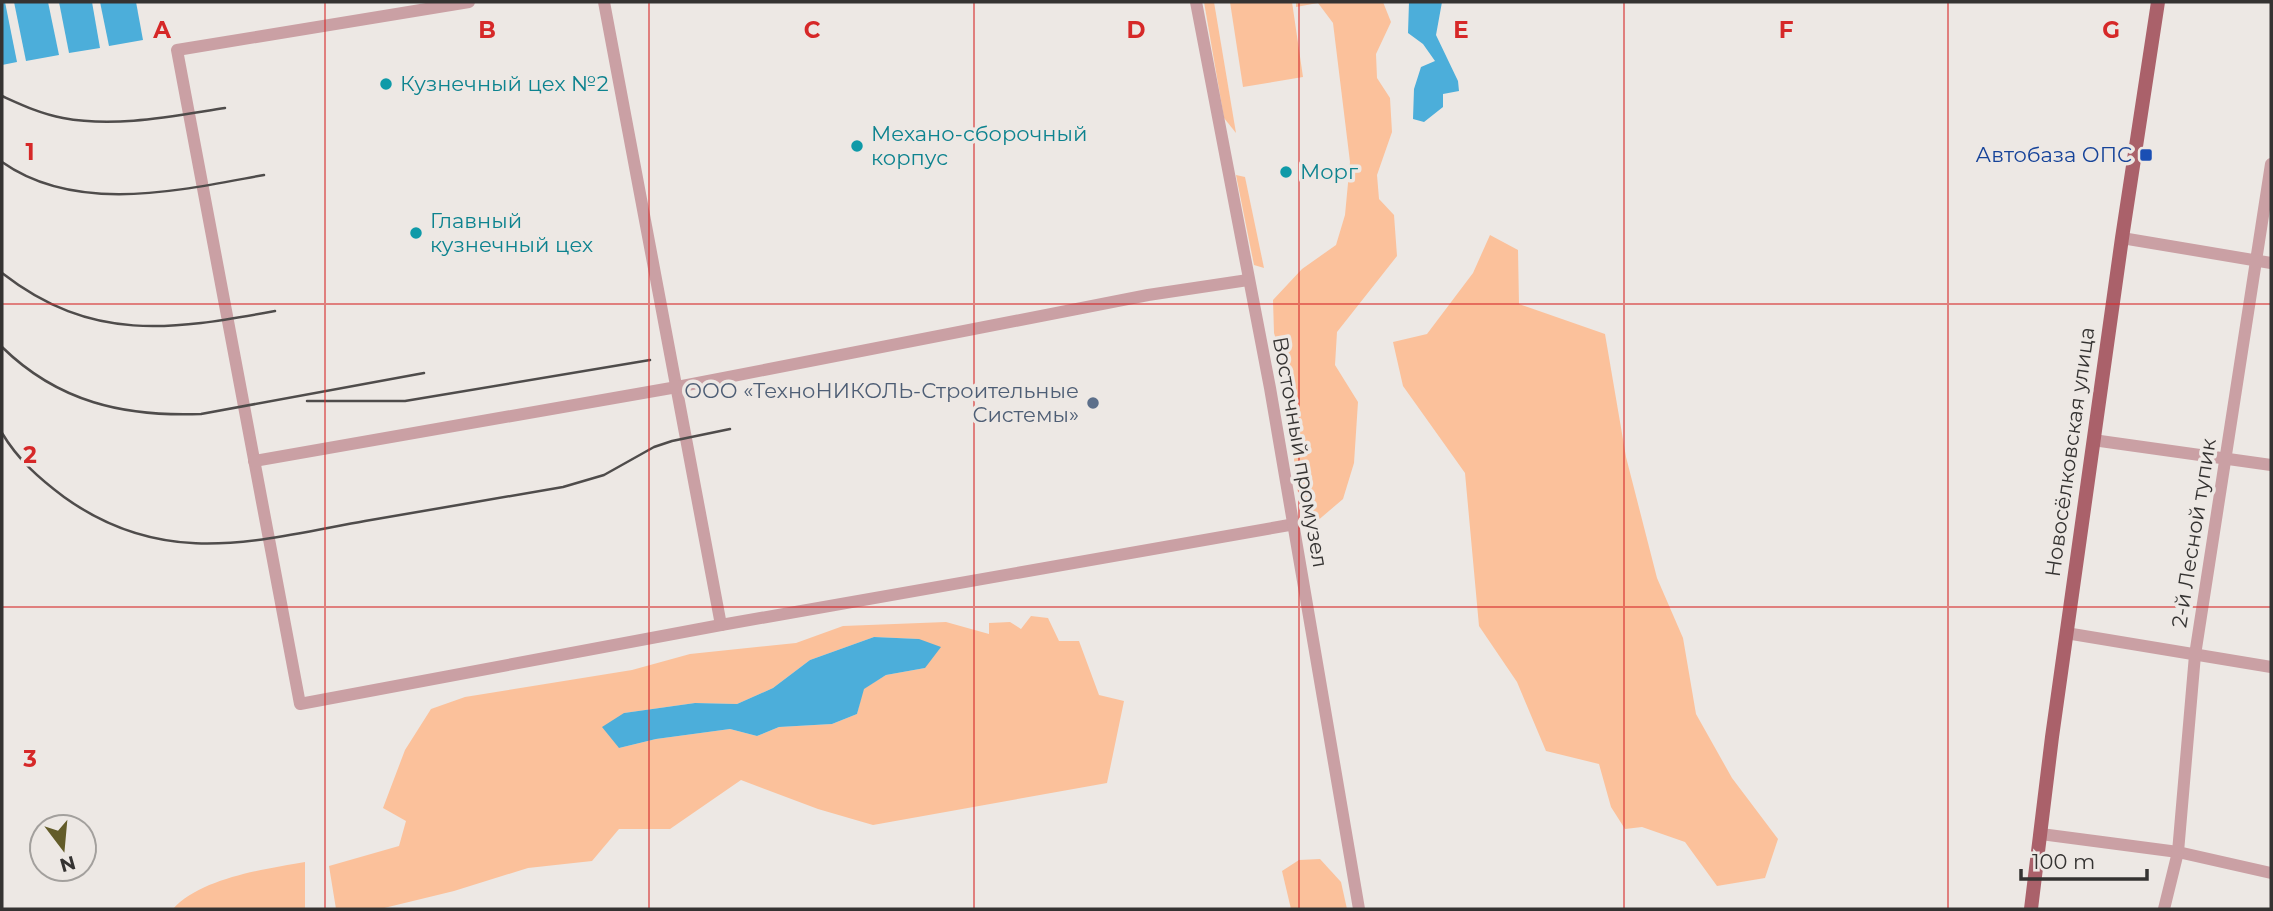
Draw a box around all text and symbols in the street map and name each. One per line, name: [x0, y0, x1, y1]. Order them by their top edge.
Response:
text: A: [152, 16, 171, 44]
text: B: [478, 16, 496, 44]
text: C: [804, 16, 821, 44]
text: D: [1127, 16, 1146, 44]
text: E: [1453, 16, 1469, 44]
text: F: [1779, 16, 1794, 44]
text: G: [2102, 16, 2120, 44]
place label: Кузнечный цех №2: [400, 71, 609, 96]
marker: Кузнечный цех №2: [378, 76, 394, 92]
place label: Механо-сборочный корпус: [871, 121, 1087, 170]
text: 1: [25, 138, 35, 166]
marker: Механо-сборочный корпус: [849, 138, 865, 154]
place label: Автобаза ОПС: [1976, 142, 2132, 167]
marker: Автобаза ОПС: [2138, 147, 2154, 163]
place label: Морг: [1300, 159, 1358, 184]
marker: Морг: [1278, 164, 1294, 180]
place label: Главный кузнечный цех: [430, 208, 593, 257]
marker: Главный кузнечный цех: [408, 225, 424, 241]
street label: Новосёлковская улица: [2040, 325, 2099, 579]
street label: Восточный промузел: [1268, 334, 1333, 569]
place label: ООО «ТехноНИКОЛЬ-Строительные Системы»: [684, 378, 1079, 427]
marker: ООО «ТехноНИКОЛЬ-Строительные Системы»: [1085, 395, 1101, 411]
street label: 2-й Лесной тупик: [2166, 437, 2221, 629]
text: 2: [23, 441, 37, 469]
text: 3: [22, 745, 37, 773]
north arrow: [28, 813, 98, 883]
scale bar: [2021, 838, 2147, 882]
text: 100 m: [2032, 849, 2095, 874]
text: N: [57, 851, 78, 877]

